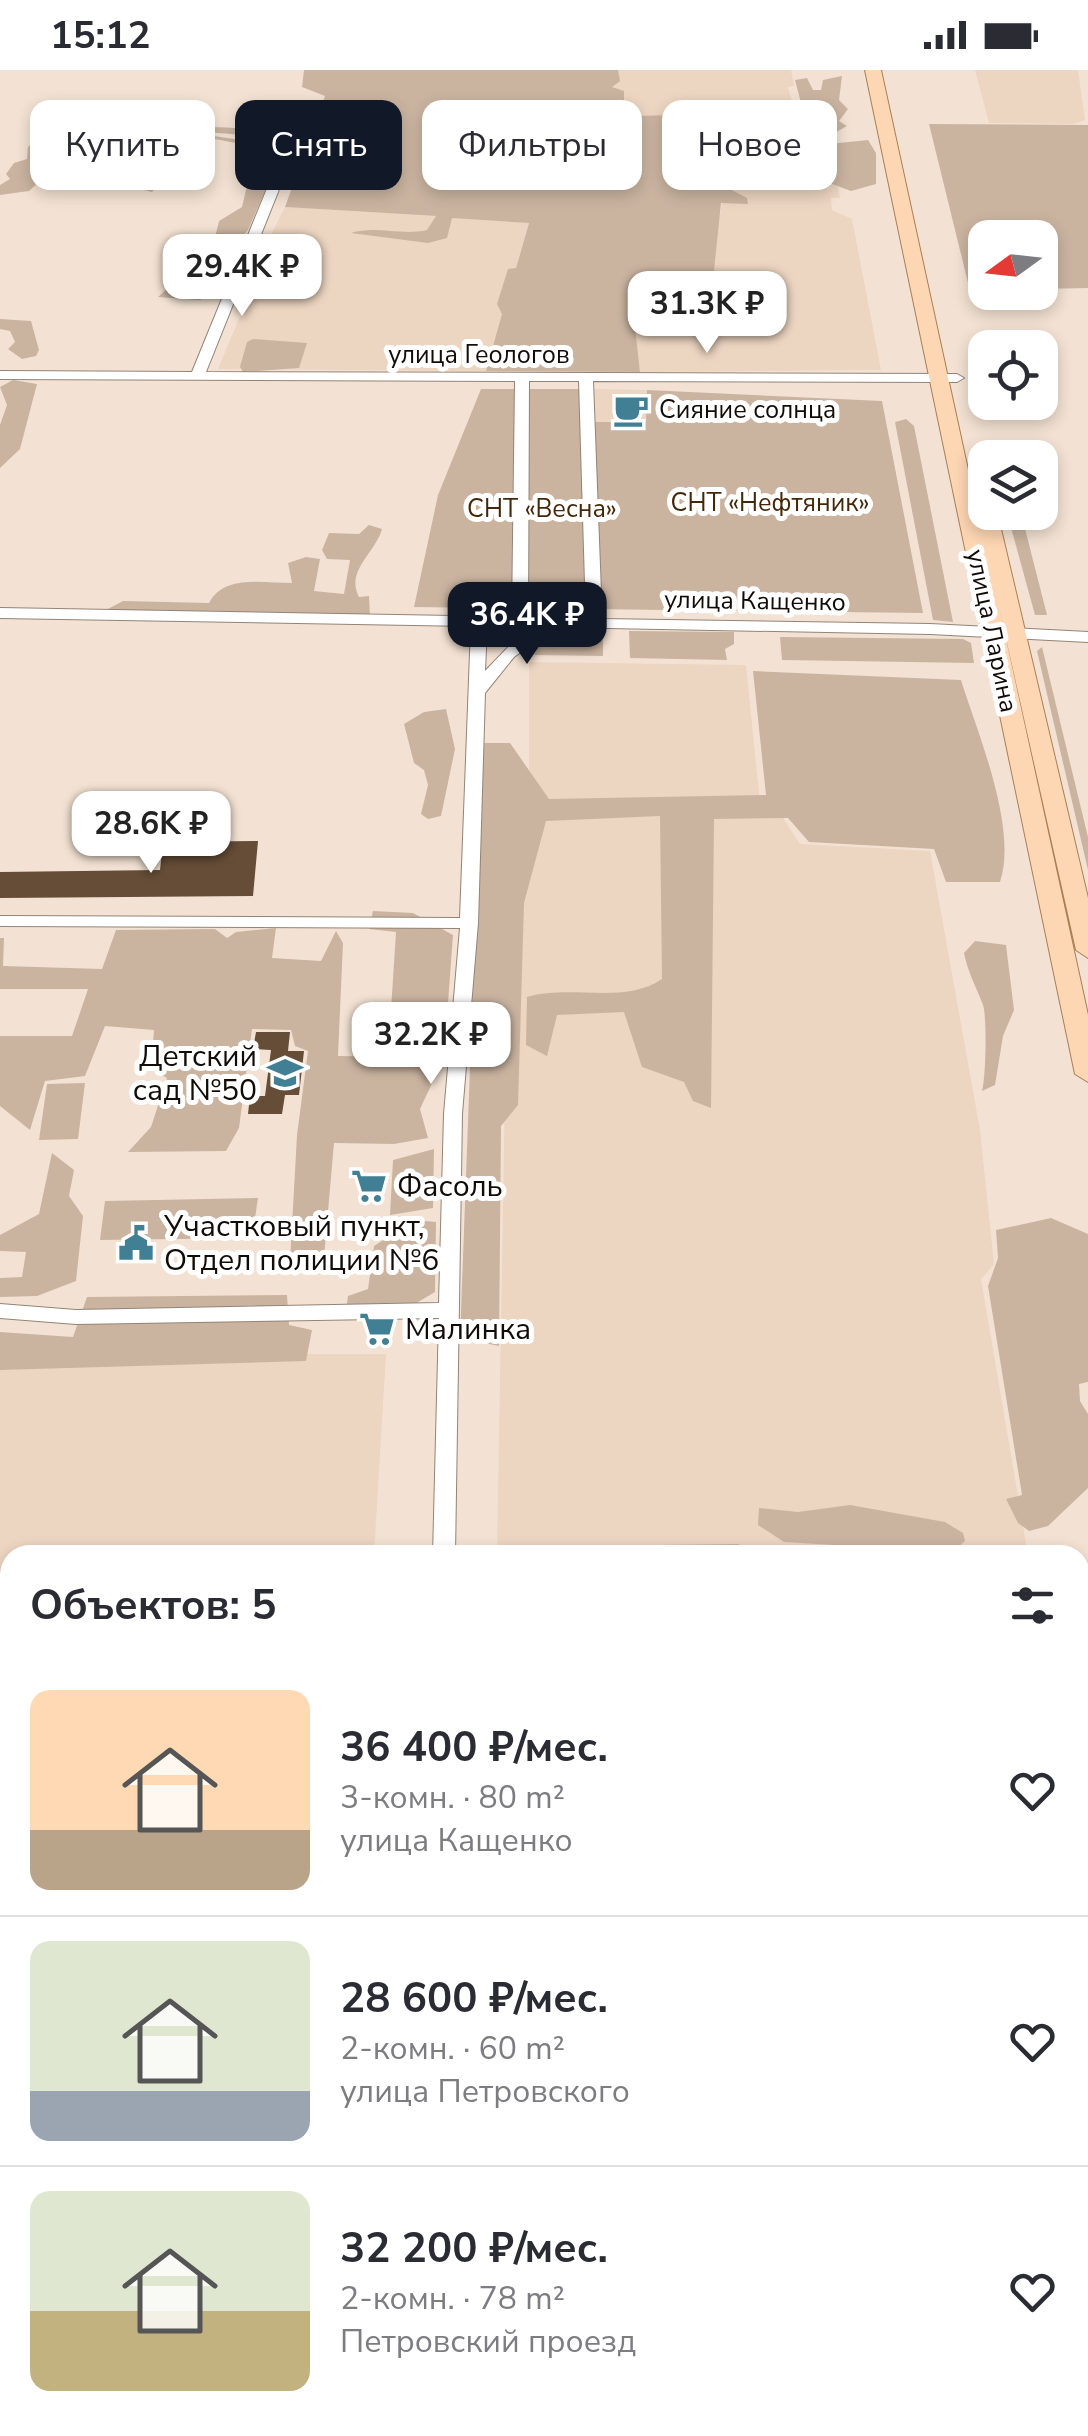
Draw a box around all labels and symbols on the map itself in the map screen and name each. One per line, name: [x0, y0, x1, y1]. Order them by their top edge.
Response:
north arrow: [968, 220, 1058, 310]
pin: 29.4K ₽: [150, 234, 334, 319]
pin: 31.3K ₽: [615, 271, 799, 356]
street label: улица Геологов: [388, 338, 570, 372]
cafe icon: Сияние солнца: [612, 391, 650, 429]
place label: Сияние солнца: [659, 393, 836, 427]
park label: СНТ «Нефтяник»: [671, 486, 869, 520]
park label: СНТ «Весна»: [467, 492, 617, 526]
street label: улица Ларина: [958, 546, 1026, 716]
pin: 36.4K ₽: [435, 582, 619, 667]
street label: улица Кащенко: [664, 582, 846, 620]
pin: 28.6K ₽: [59, 791, 243, 876]
pin: 32.2K ₽: [339, 1002, 523, 1087]
place label: Детский сад №50: [133, 1036, 257, 1111]
school or university icon: Детский сад №50: [266, 1054, 304, 1092]
place label: Фасоль: [397, 1166, 503, 1207]
supermarket icon: Фасоль: [350, 1167, 388, 1205]
place label: Участковый пункт, Отдел полиции №6: [163, 1206, 439, 1281]
public building icon: Участковый пункт, Отдел полиции №6: [117, 1224, 155, 1262]
place label: Малинка: [405, 1309, 531, 1350]
supermarket icon: Малинка: [358, 1310, 396, 1348]

